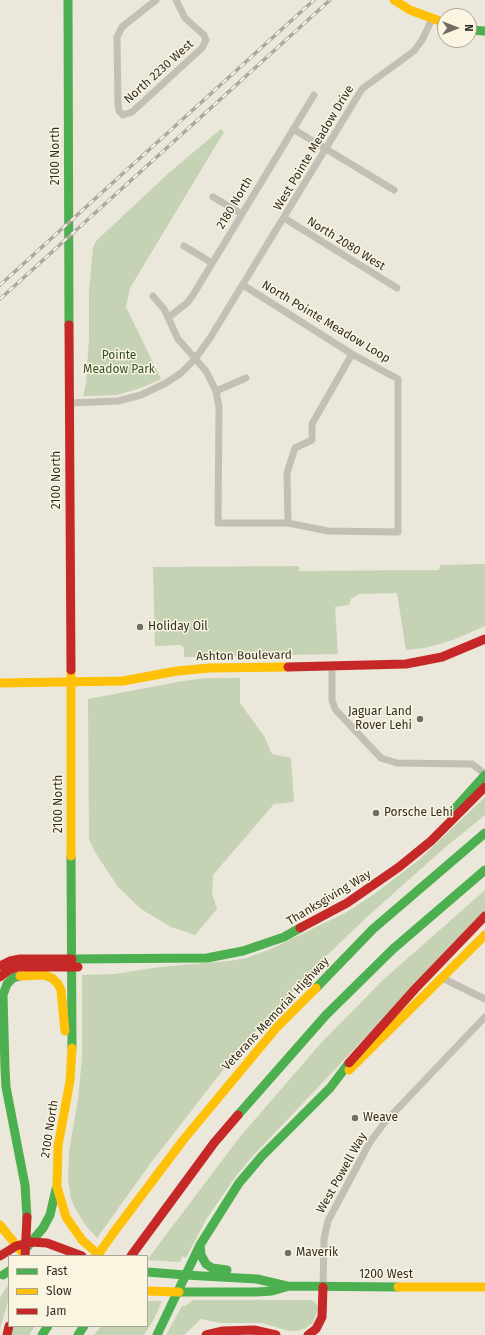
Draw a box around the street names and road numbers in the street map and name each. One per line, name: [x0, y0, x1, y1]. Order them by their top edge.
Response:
street label: North 2230 West: [121, 37, 197, 107]
street label: West Pointe Meadow Drive: [271, 83, 357, 213]
street label: 2100 North: [49, 127, 63, 185]
street label: 2180 North: [214, 174, 256, 232]
street label: North 2080 West: [304, 214, 388, 274]
street label: North Pointe Meadow Loop: [259, 278, 393, 366]
street label: 2100 North: [50, 451, 64, 509]
street label: Ashton Boulevard: [196, 648, 292, 664]
street label: 2100 North: [52, 775, 66, 833]
street label: Thanksgiving Way: [284, 867, 374, 929]
street label: Veterans Memorial Highway: [220, 954, 332, 1074]
street label: 2100 North: [38, 1099, 62, 1159]
street label: West Powell Way: [314, 1130, 370, 1216]
street label: 1200 West: [359, 1268, 413, 1282]

